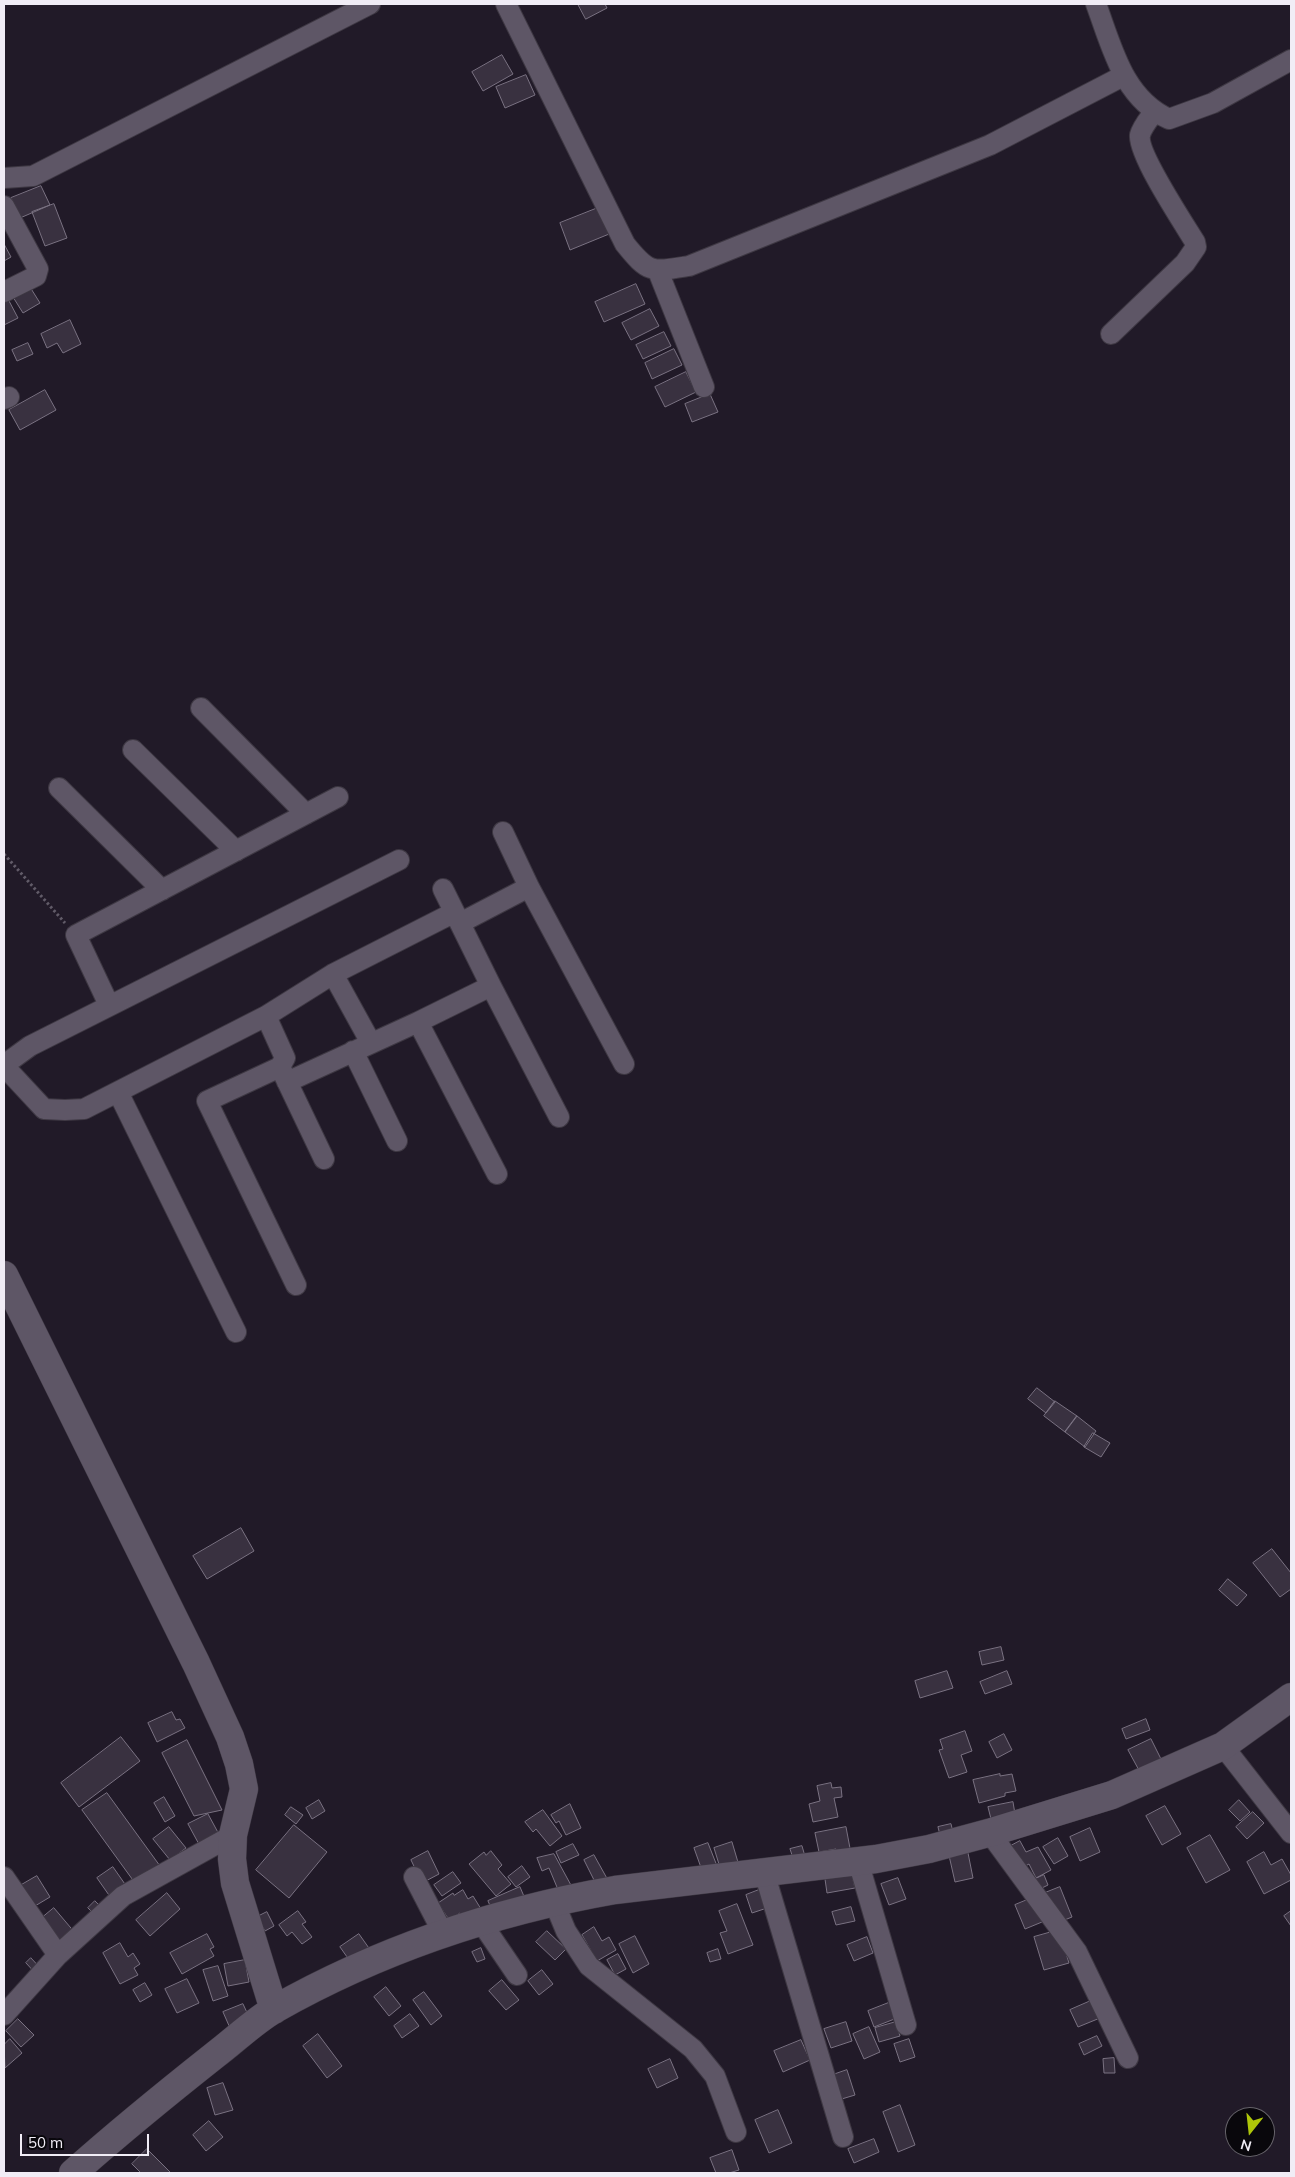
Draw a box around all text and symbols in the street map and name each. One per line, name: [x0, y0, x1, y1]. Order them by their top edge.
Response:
north arrow: [1225, 2107, 1275, 2157]
scale bar: [22, 2124, 151, 2156]
text: 50 m: [28, 2133, 63, 2152]
text: N: [1239, 2135, 1254, 2156]

